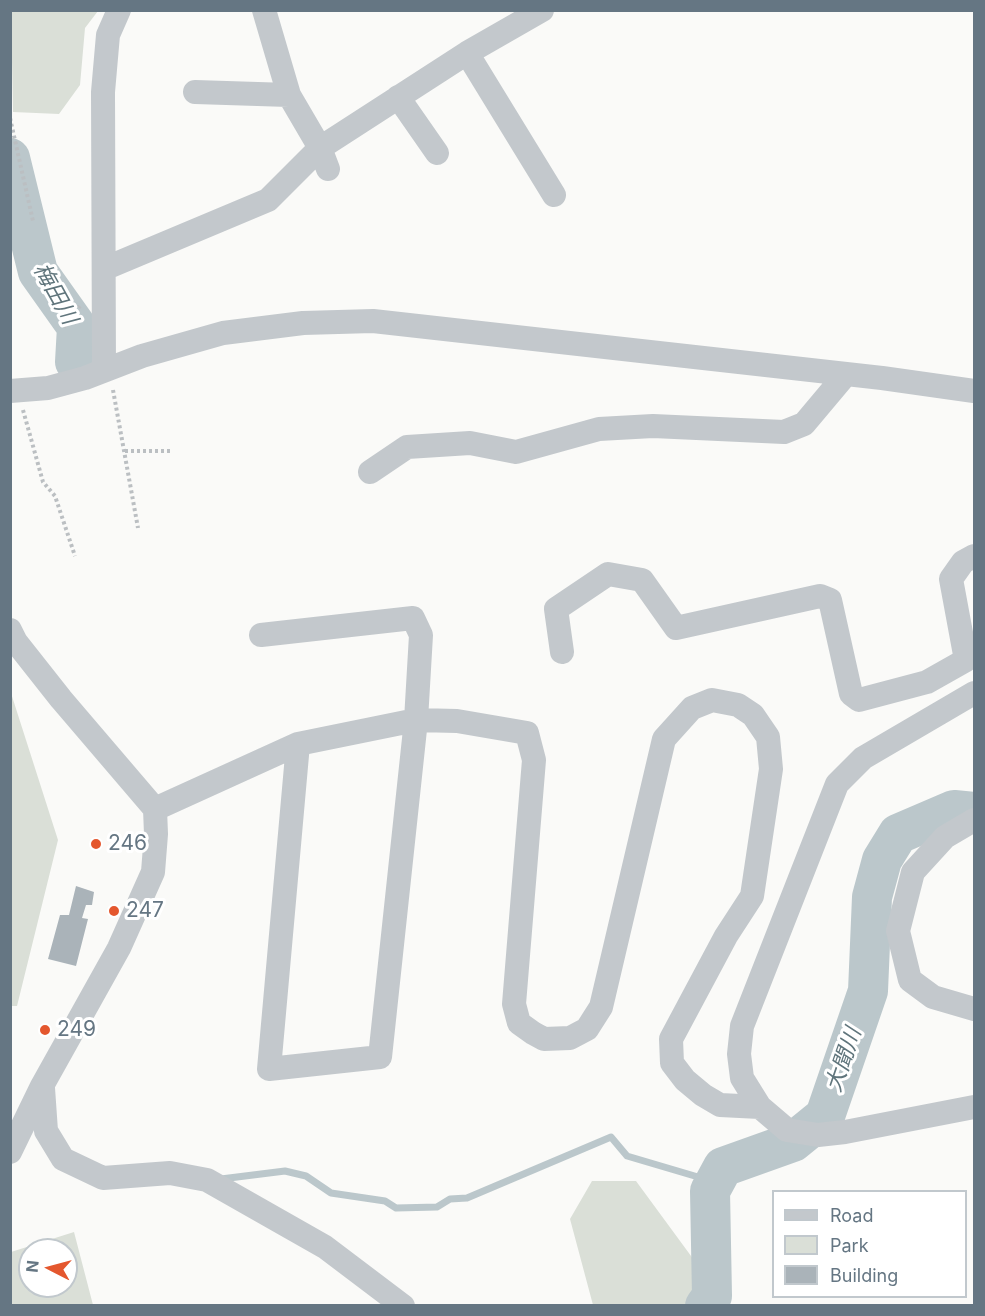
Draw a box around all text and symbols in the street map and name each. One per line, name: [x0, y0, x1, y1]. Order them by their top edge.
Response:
water label: 梅田川: [27, 259, 83, 329]
place label: 246: [108, 831, 147, 857]
marker: 246: [89, 837, 103, 851]
place label: 247: [126, 898, 164, 924]
marker: 247: [107, 904, 121, 918]
place label: 249: [57, 1017, 96, 1043]
marker: 249: [38, 1023, 52, 1037]
water label: 大聞川: [821, 1025, 867, 1095]
legend: [772, 1190, 967, 1298]
text: Road: [830, 1205, 873, 1226]
text: Park: [830, 1235, 869, 1256]
north arrow: [18, 1238, 78, 1298]
text: N: [22, 1259, 43, 1273]
text: Building: [830, 1265, 898, 1286]

